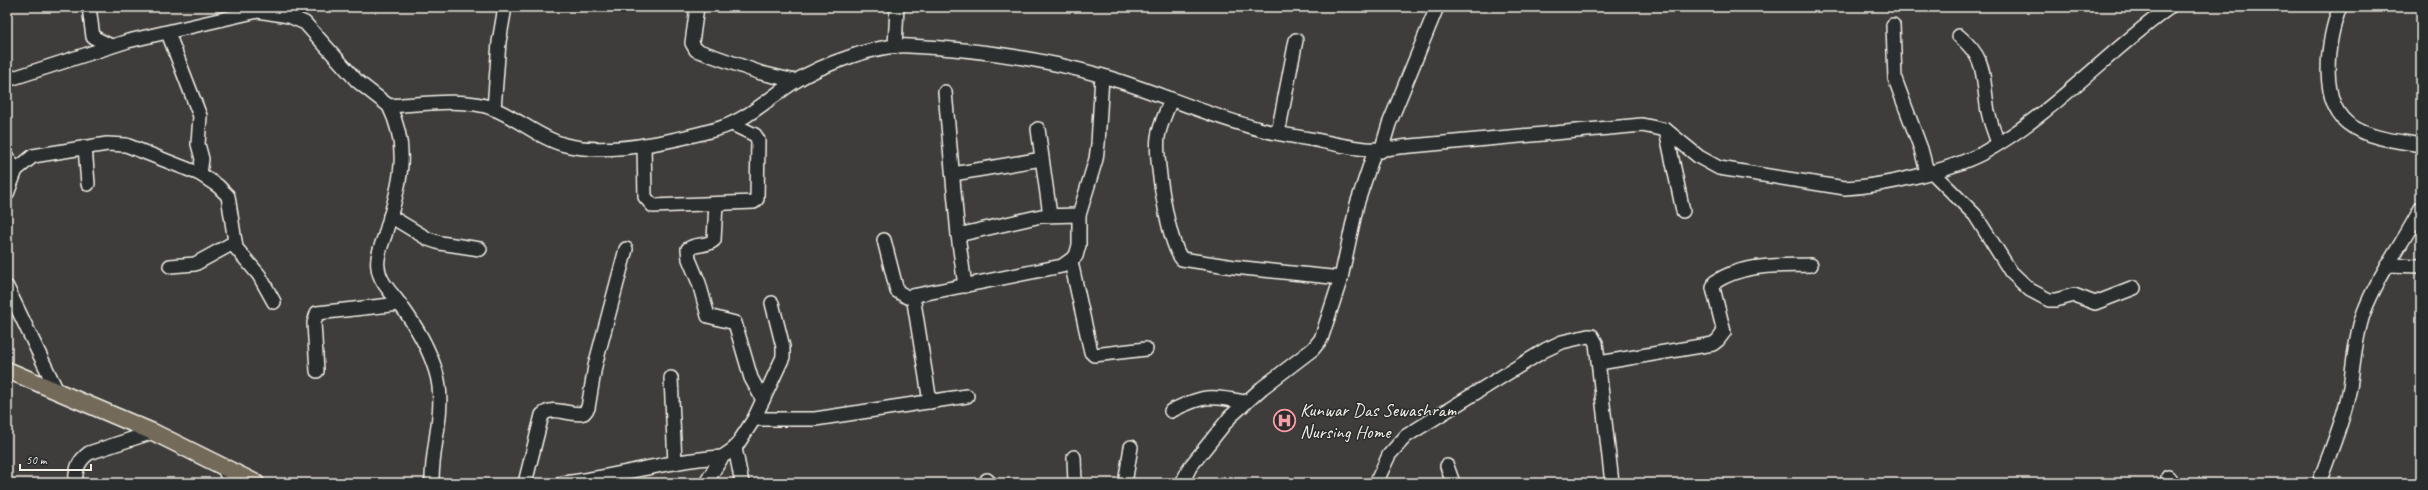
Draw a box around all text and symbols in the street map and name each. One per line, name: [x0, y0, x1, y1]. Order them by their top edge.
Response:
place label: Kunwar Das Sewashram Nursing Home: [1300, 398, 1457, 444]
hospital icon: Kunwar Das Sewashram Nursing Home: [1272, 408, 1298, 434]
scale bar: [20, 446, 91, 472]
text: 50 m: [26, 452, 48, 468]

